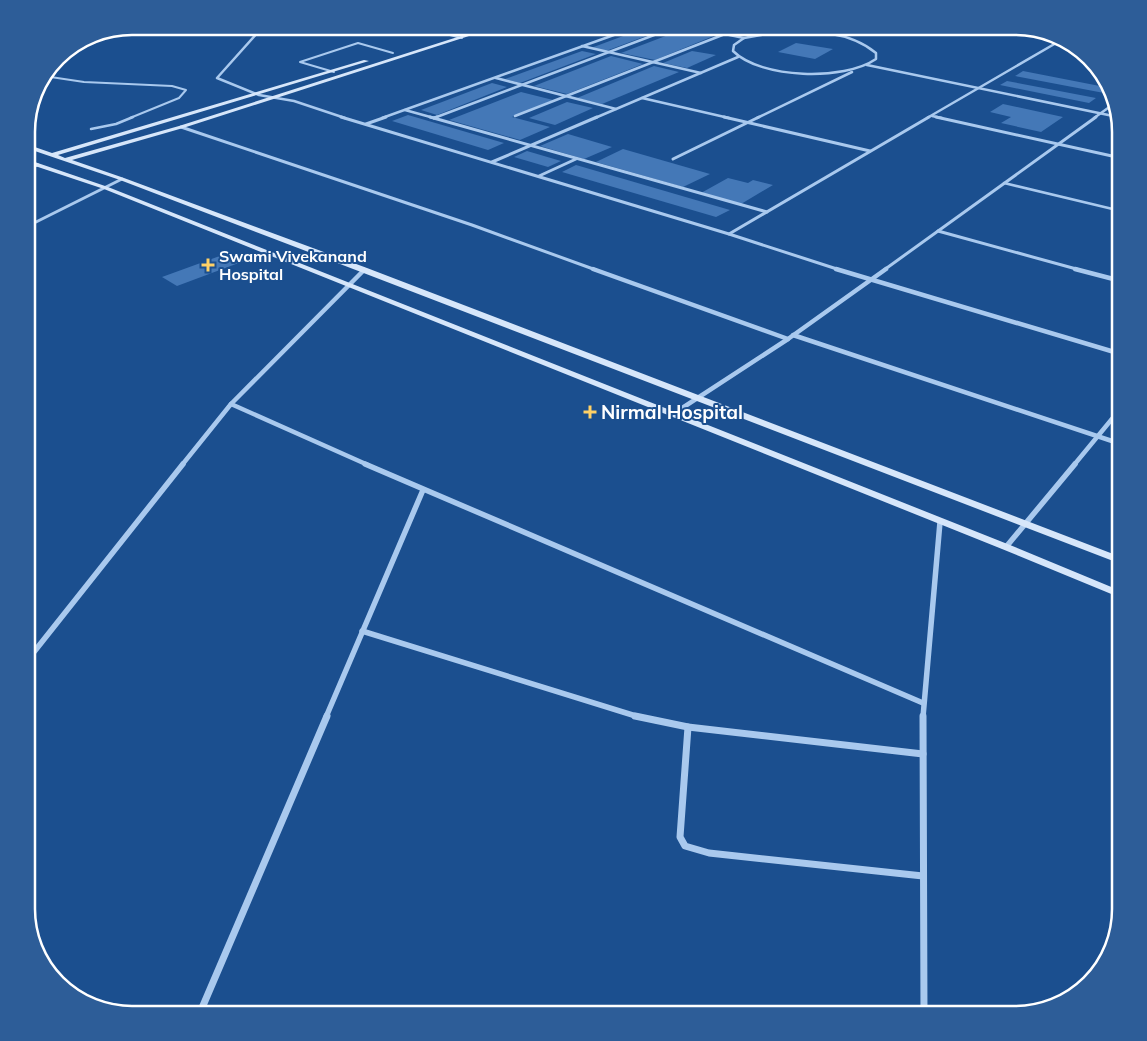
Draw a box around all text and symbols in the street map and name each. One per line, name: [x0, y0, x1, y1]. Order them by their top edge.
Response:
place label: Swami Vivekanand Hospital: [219, 246, 367, 284]
marker: Swami Vivekanand Hospital: [201, 258, 215, 272]
place label: Nirmal Hospital: [601, 400, 743, 424]
marker: Nirmal Hospital: [583, 405, 597, 419]

